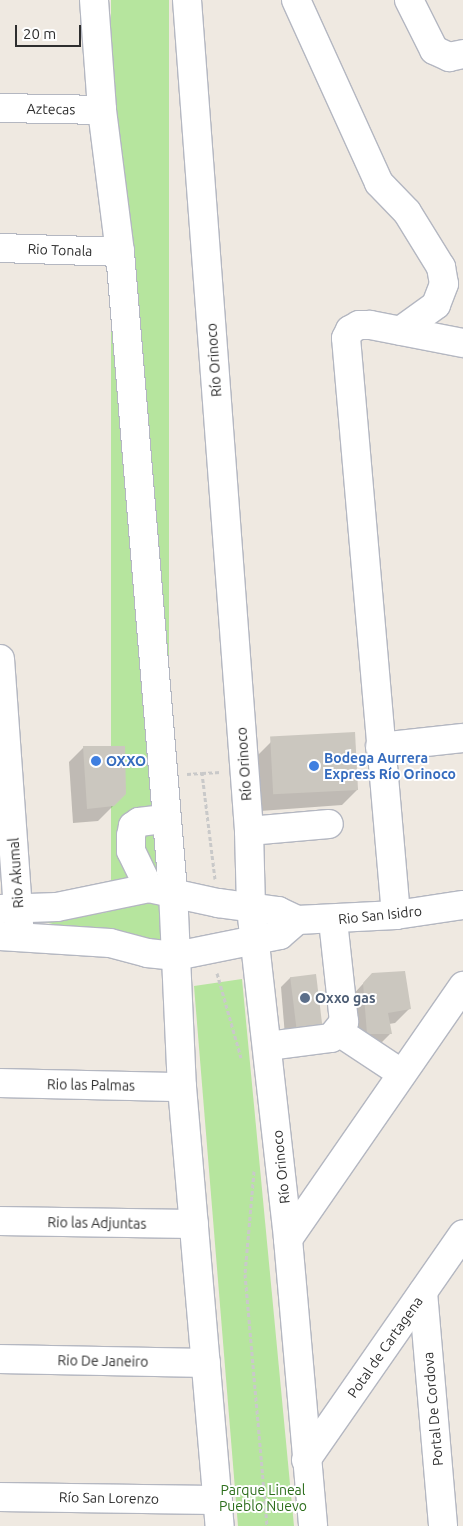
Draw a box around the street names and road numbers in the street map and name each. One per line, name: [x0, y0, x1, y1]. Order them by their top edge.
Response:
street label: Aztecas: [27, 100, 75, 118]
street label: Rio Tonala: [27, 240, 93, 260]
street label: Río Orinoco: [203, 323, 225, 397]
street label: Río Orinoco: [233, 727, 255, 801]
street label: Rio Akumal: [5, 837, 27, 909]
street label: Rio San Isidro: [337, 902, 423, 928]
street label: Rio las Palmas: [47, 1076, 135, 1094]
street label: Río Orinoco: [269, 1129, 293, 1205]
street label: Rio las Adjuntas: [47, 1214, 147, 1232]
street label: Potal de Cartagena: [344, 1293, 426, 1401]
street label: Portal De Cordova: [420, 1351, 446, 1467]
street label: Rio De Janeiro: [57, 1352, 149, 1370]
street label: Río San Lorenzo: [59, 1489, 159, 1507]

